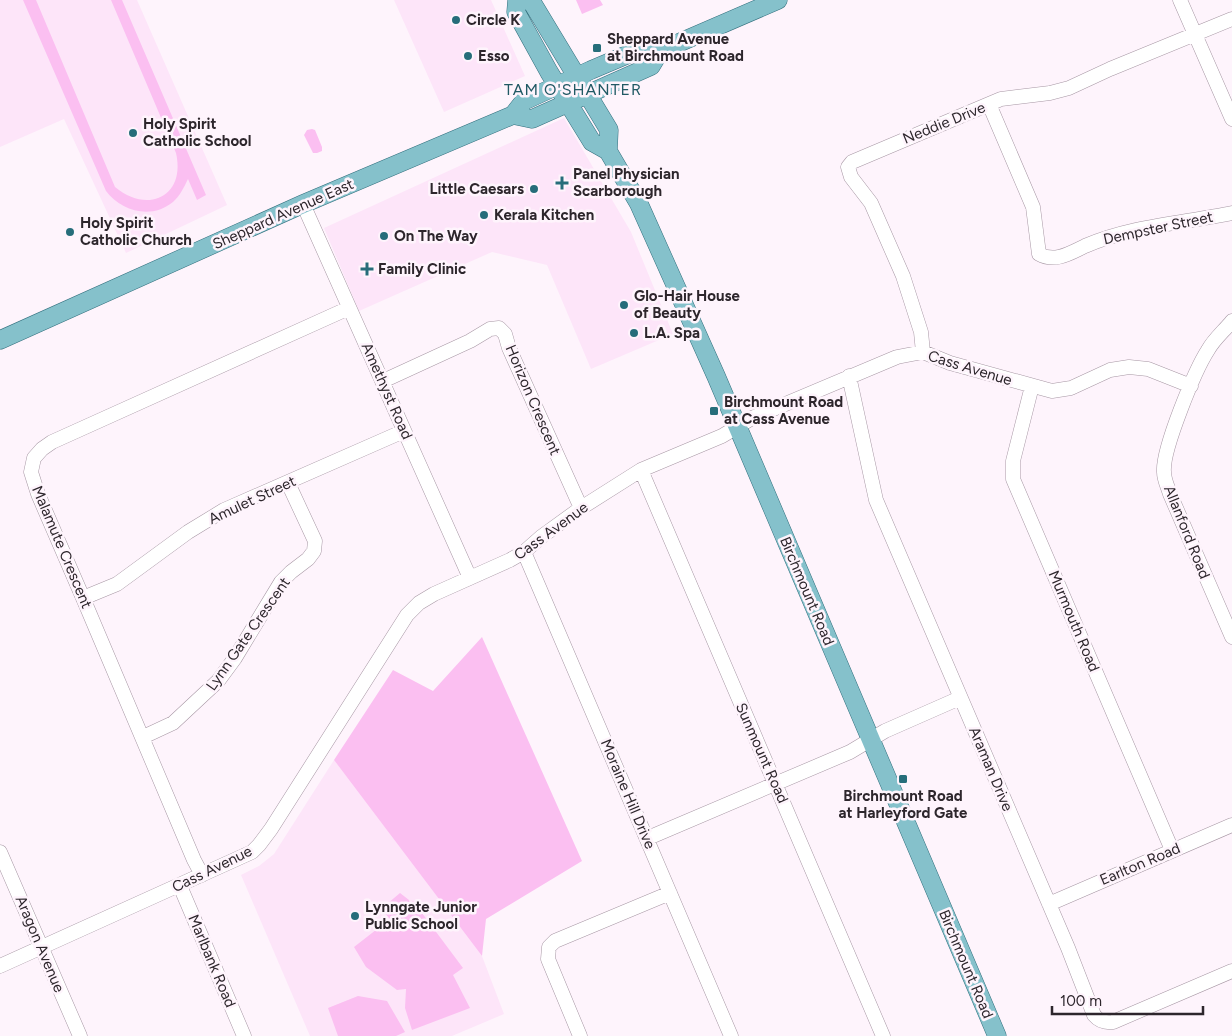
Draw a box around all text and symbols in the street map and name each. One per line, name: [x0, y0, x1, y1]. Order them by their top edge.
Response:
place label: Circle K: [466, 11, 520, 29]
marker: Circle K: [450, 14, 462, 26]
place label: Sheppard Avenue at Birchmount Road: [607, 30, 744, 65]
marker: Sheppard Avenue at Birchmount Road: [591, 42, 603, 54]
place label: Esso: [478, 47, 510, 65]
marker: Esso: [462, 50, 474, 62]
district label: TAM O'SHANTER: [504, 80, 642, 99]
street label: Neddie Drive: [900, 98, 988, 148]
place label: Holy Spirit Catholic School: [143, 115, 252, 150]
marker: Holy Spirit Catholic School: [127, 127, 139, 139]
place label: Panel Physician Scarborough: [573, 165, 680, 200]
street label: Sheppard Avenue East: [210, 175, 357, 253]
marker: Panel Physician Scarborough: [555, 176, 569, 190]
place label: Little Caesars: [430, 180, 524, 198]
marker: Little Caesars: [528, 183, 540, 195]
place label: Kerala Kitchen: [494, 206, 594, 224]
street label: Dempster Street: [1101, 208, 1215, 248]
marker: Kerala Kitchen: [478, 209, 490, 221]
place label: Holy Spirit Catholic Church: [80, 214, 192, 249]
marker: Holy Spirit Catholic Church: [64, 226, 76, 238]
place label: On The Way: [394, 227, 478, 245]
marker: On The Way: [378, 230, 390, 242]
place label: Family Clinic: [378, 260, 466, 278]
marker: Family Clinic: [360, 262, 374, 276]
place label: Glo-Hair House of Beauty: [634, 287, 741, 322]
marker: Glo-Hair House of Beauty: [618, 299, 630, 311]
place label: L.A. Spa: [644, 324, 700, 342]
marker: L.A. Spa: [628, 327, 640, 339]
street label: Amethyst Road: [358, 340, 416, 442]
street label: Horizon Crescent: [502, 342, 564, 458]
street label: Cass Avenue: [926, 347, 1014, 389]
place label: Birchmount Road at Cass Avenue: [724, 393, 843, 428]
marker: Birchmount Road at Cass Avenue: [708, 405, 720, 417]
street label: Amulet Street: [206, 472, 299, 528]
street label: Malamute Crescent: [28, 483, 96, 611]
street label: Allanford Road: [1160, 483, 1214, 581]
street label: Cass Avenue: [511, 498, 591, 564]
street label: Birchmount Road: [776, 534, 838, 648]
street label: Murmouth Road: [1045, 568, 1103, 674]
street label: Lynn Gate Crescent: [202, 574, 294, 694]
street label: Sunmount Road: [732, 700, 792, 806]
street label: Araman Drive: [965, 724, 1017, 814]
street label: Moraine Hill Drive: [597, 736, 659, 852]
marker: Birchmount Road at Harleyford Gate: [897, 773, 909, 785]
place label: Birchmount Road at Harleyford Gate: [839, 787, 968, 822]
street label: Earlton Road: [1097, 839, 1183, 889]
street label: Cass Avenue: [169, 842, 255, 896]
street label: Aragon Avenue: [12, 893, 68, 995]
place label: Lynngate Junior Public School: [365, 898, 477, 933]
street label: Birchmount Road: [935, 907, 997, 1021]
marker: Lynngate Junior Public School: [349, 910, 361, 922]
street label: Marlbank Road: [184, 912, 240, 1010]
scale bar: [1052, 984, 1203, 1016]
text: 100 m: [1060, 992, 1102, 1010]

